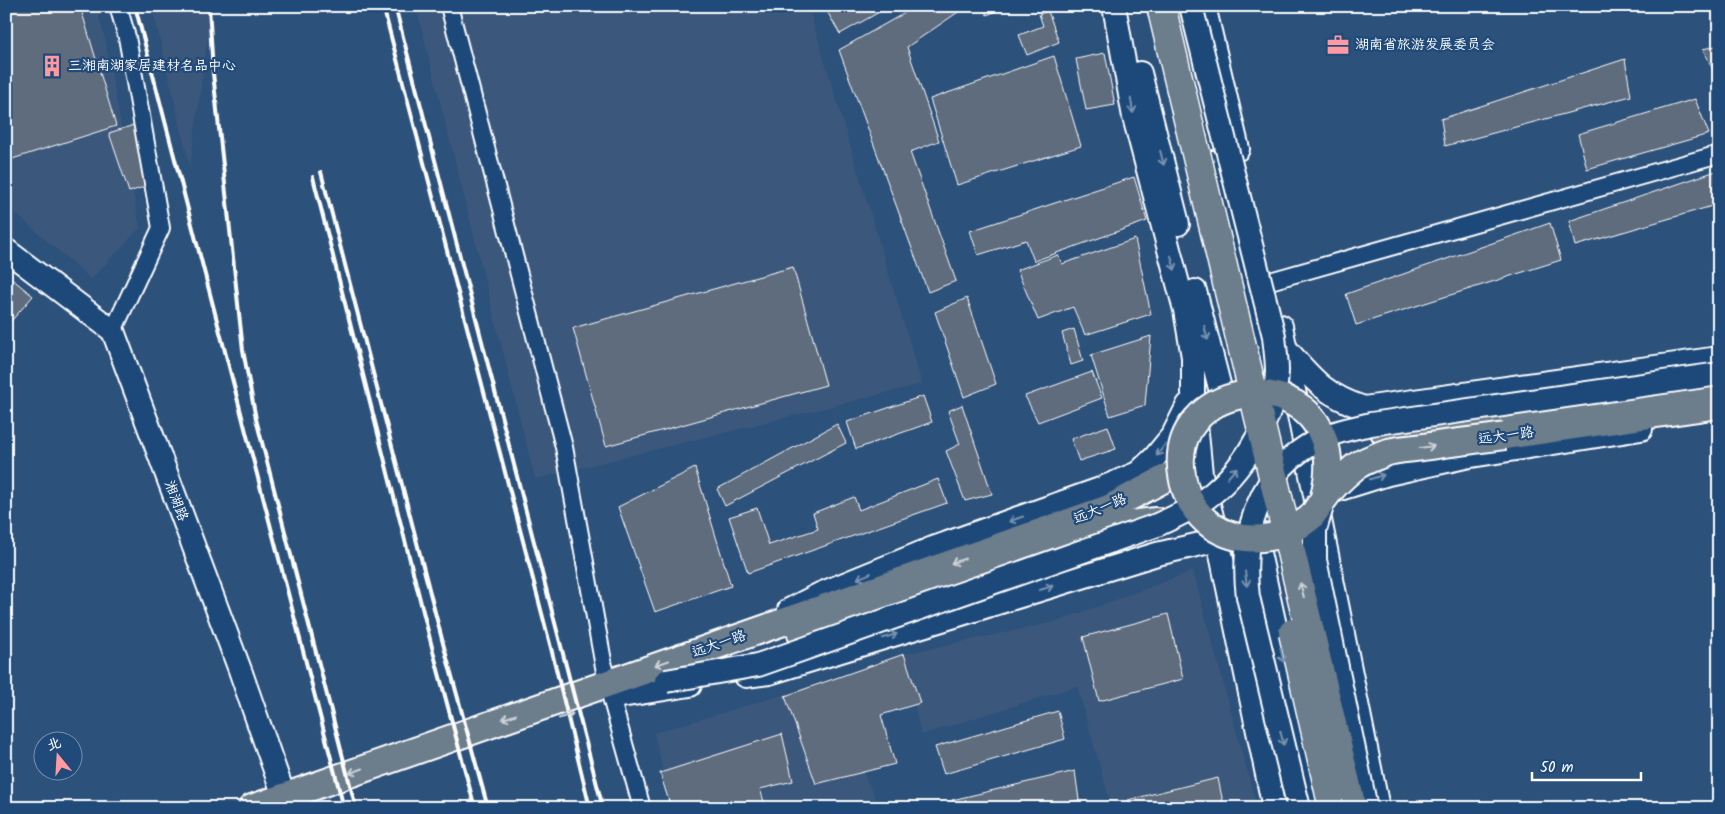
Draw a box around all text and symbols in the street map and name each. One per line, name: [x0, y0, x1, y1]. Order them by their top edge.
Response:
office icon: 湖南省旅游发展委员会: [1325, 32, 1351, 58]
place label: 湖南省旅游发展委员会: [1355, 34, 1495, 56]
building icon: 三湘南湖家居建材名品中心: [39, 53, 65, 79]
place label: 三湘南湖家居建材名品中心: [68, 55, 236, 77]
one-way arrow: [1128, 97, 1138, 113]
one-way arrow: [1158, 150, 1167, 166]
one-way arrow: [1168, 255, 1178, 271]
one-way arrow: [1202, 324, 1211, 340]
street label: 远大一路: [1477, 421, 1535, 451]
one-way arrow: [1418, 441, 1434, 451]
one-way arrow: [1155, 443, 1166, 456]
one-way arrow: [1226, 467, 1237, 480]
one-way arrow: [1369, 472, 1385, 481]
street label: 湘湖路: [158, 477, 194, 525]
street label: 远大一路: [1070, 488, 1130, 530]
one-way arrow: [1009, 515, 1024, 524]
one-way arrow: [951, 557, 966, 566]
one-way arrow: [1241, 571, 1251, 587]
one-way arrow: [857, 572, 872, 582]
one-way arrow: [1297, 582, 1306, 598]
one-way arrow: [1037, 583, 1053, 593]
street label: 远大一路: [689, 624, 749, 664]
one-way arrow: [882, 630, 898, 640]
one-way arrow: [1278, 647, 1287, 663]
one-way arrow: [655, 659, 670, 668]
one-way arrow: [557, 711, 573, 720]
one-way arrow: [502, 713, 517, 722]
one-way arrow: [1278, 729, 1287, 745]
north arrow: [32, 732, 82, 782]
text: 北: [44, 732, 64, 757]
scale bar: [1532, 749, 1641, 781]
text: 50 m: [1540, 756, 1574, 780]
one-way arrow: [348, 767, 364, 776]

